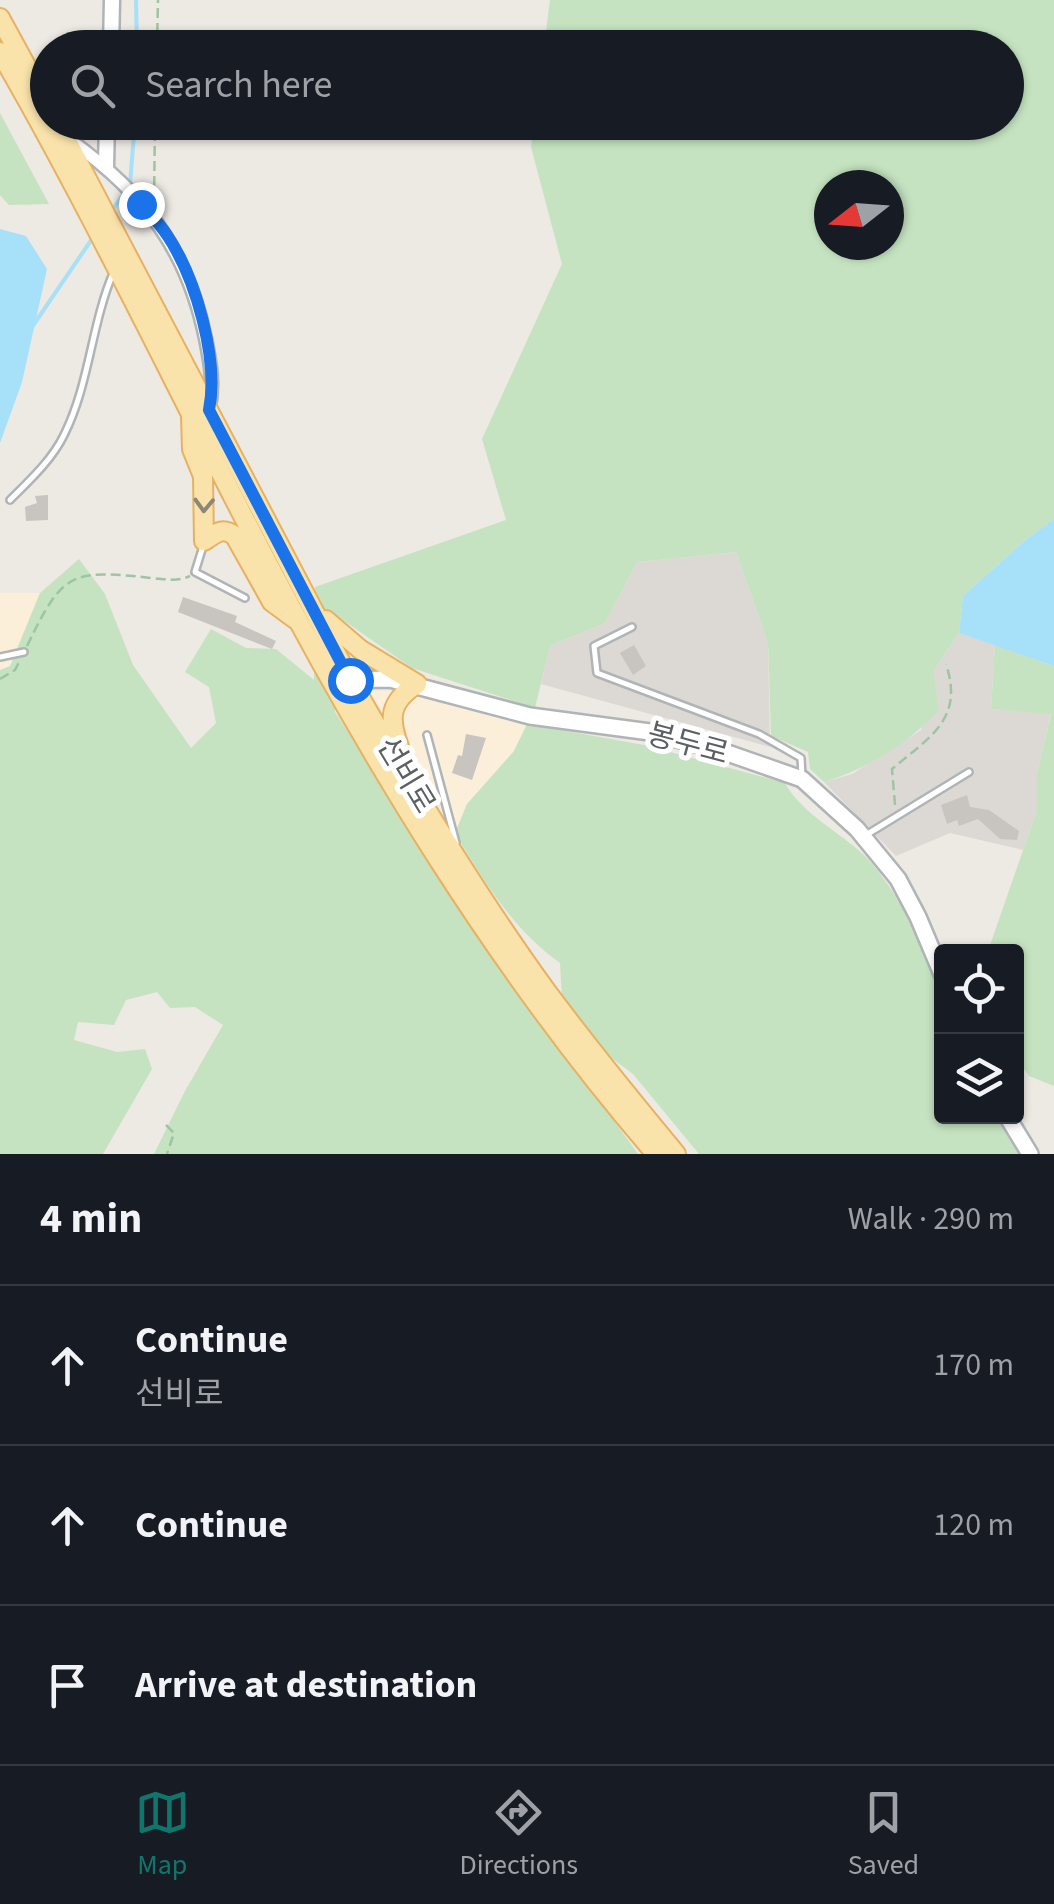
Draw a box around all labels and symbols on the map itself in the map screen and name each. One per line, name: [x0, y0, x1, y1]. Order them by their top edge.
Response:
north arrow: [814, 170, 904, 260]
route end: [119, 182, 165, 228]
one-way arrow: [194, 498, 215, 514]
route start: [328, 658, 374, 704]
street label: 봉두로: [642, 713, 734, 775]
street label: 선비로: [366, 728, 446, 822]

